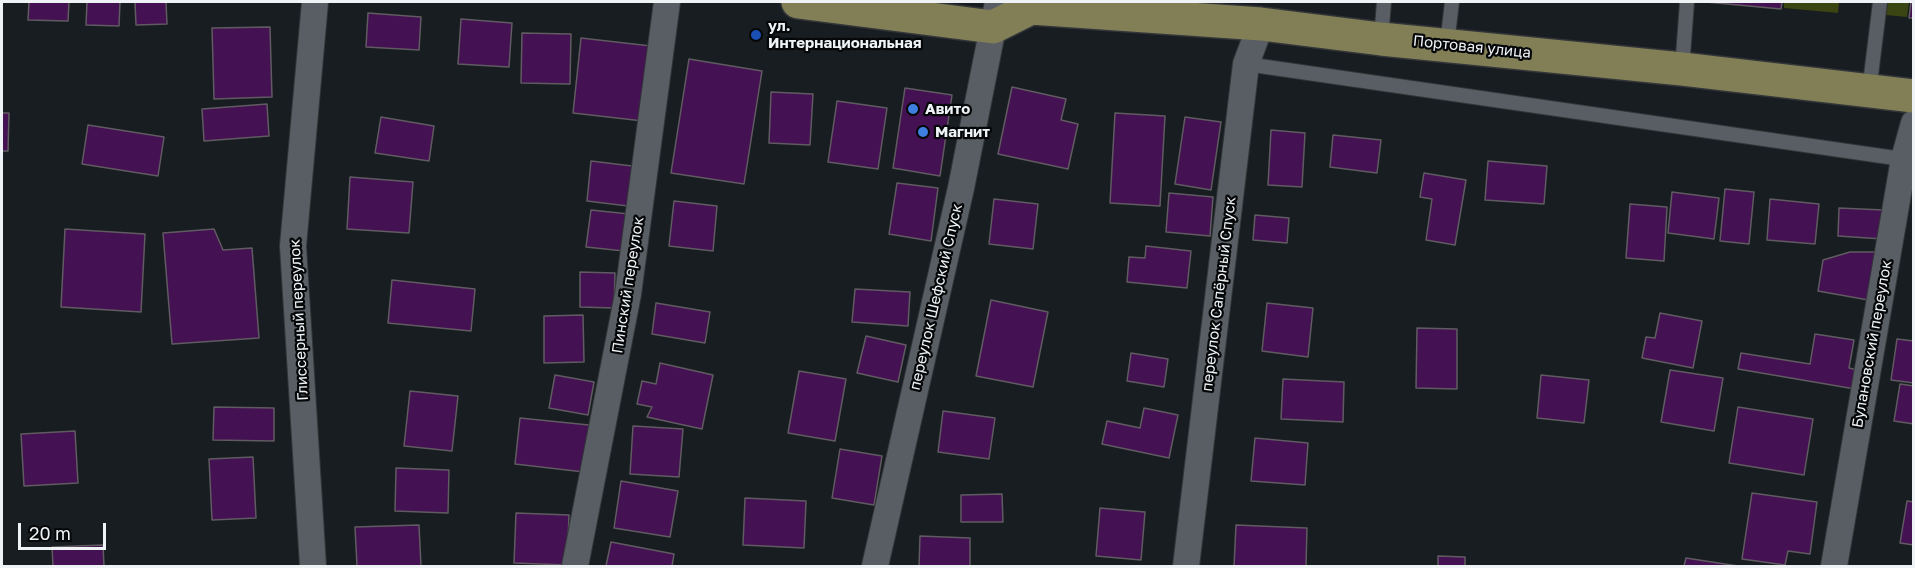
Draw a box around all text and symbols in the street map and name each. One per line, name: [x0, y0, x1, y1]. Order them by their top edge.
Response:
place label: ул. Интернациональная: [768, 17, 921, 52]
marker: ул. Интернациональная: [749, 28, 763, 42]
street label: Портовая улица: [1412, 32, 1532, 62]
place label: Авито: [925, 100, 970, 118]
marker: Авито: [906, 102, 920, 116]
place label: Магнит: [935, 123, 990, 141]
marker: Магнит: [916, 125, 930, 139]
street label: переулок Сапёрный Спуск: [1198, 195, 1240, 393]
street label: переулок Шефский Спуск: [906, 202, 966, 392]
street label: Пинский переулок: [608, 215, 648, 355]
street label: Глиссерный переулок: [286, 239, 312, 401]
street label: Булановский переулок: [1848, 259, 1896, 429]
scale bar: [21, 511, 110, 549]
text: 20 m: [29, 522, 71, 544]

